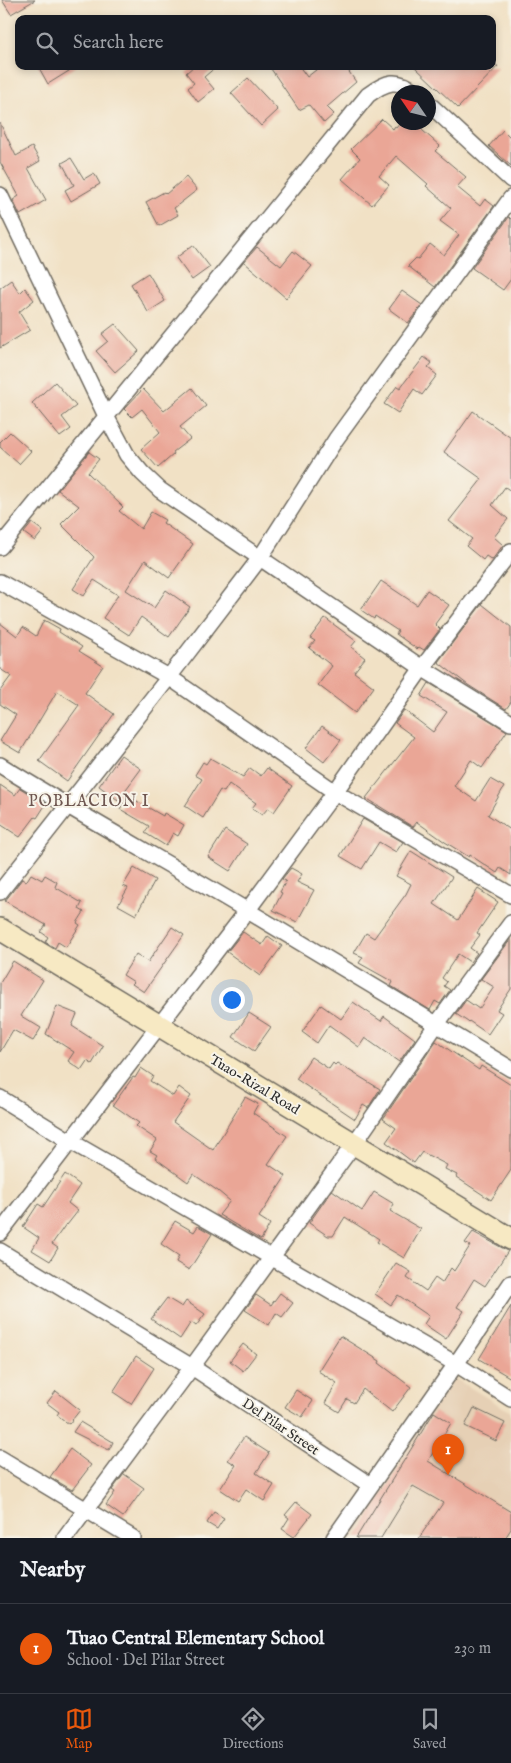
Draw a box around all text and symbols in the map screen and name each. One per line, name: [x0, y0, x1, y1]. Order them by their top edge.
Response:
search box: [15, 15, 496, 70]
icon: search: [33, 29, 61, 57]
text: Search here: [73, 31, 164, 55]
north arrow: [391, 85, 436, 130]
district label: POBLACION I: [28, 792, 150, 812]
your location: [219, 987, 245, 1013]
street label: Tuao-Rizal Road: [206, 1051, 303, 1119]
street label: Del Pilar Street: [238, 1394, 323, 1459]
pin: 1: [432, 1434, 464, 1475]
text: Nearby: [20, 1557, 85, 1584]
text: Tuao Central Elementary School: [67, 1627, 324, 1651]
text: 1: [33, 1639, 39, 1659]
text: 230 m: [454, 1639, 491, 1659]
text: School · Del Pilar Street: [67, 1651, 225, 1671]
tab: Map: [65, 1705, 93, 1753]
tab: Directions: [222, 1705, 283, 1753]
tab: Saved: [413, 1705, 446, 1753]

